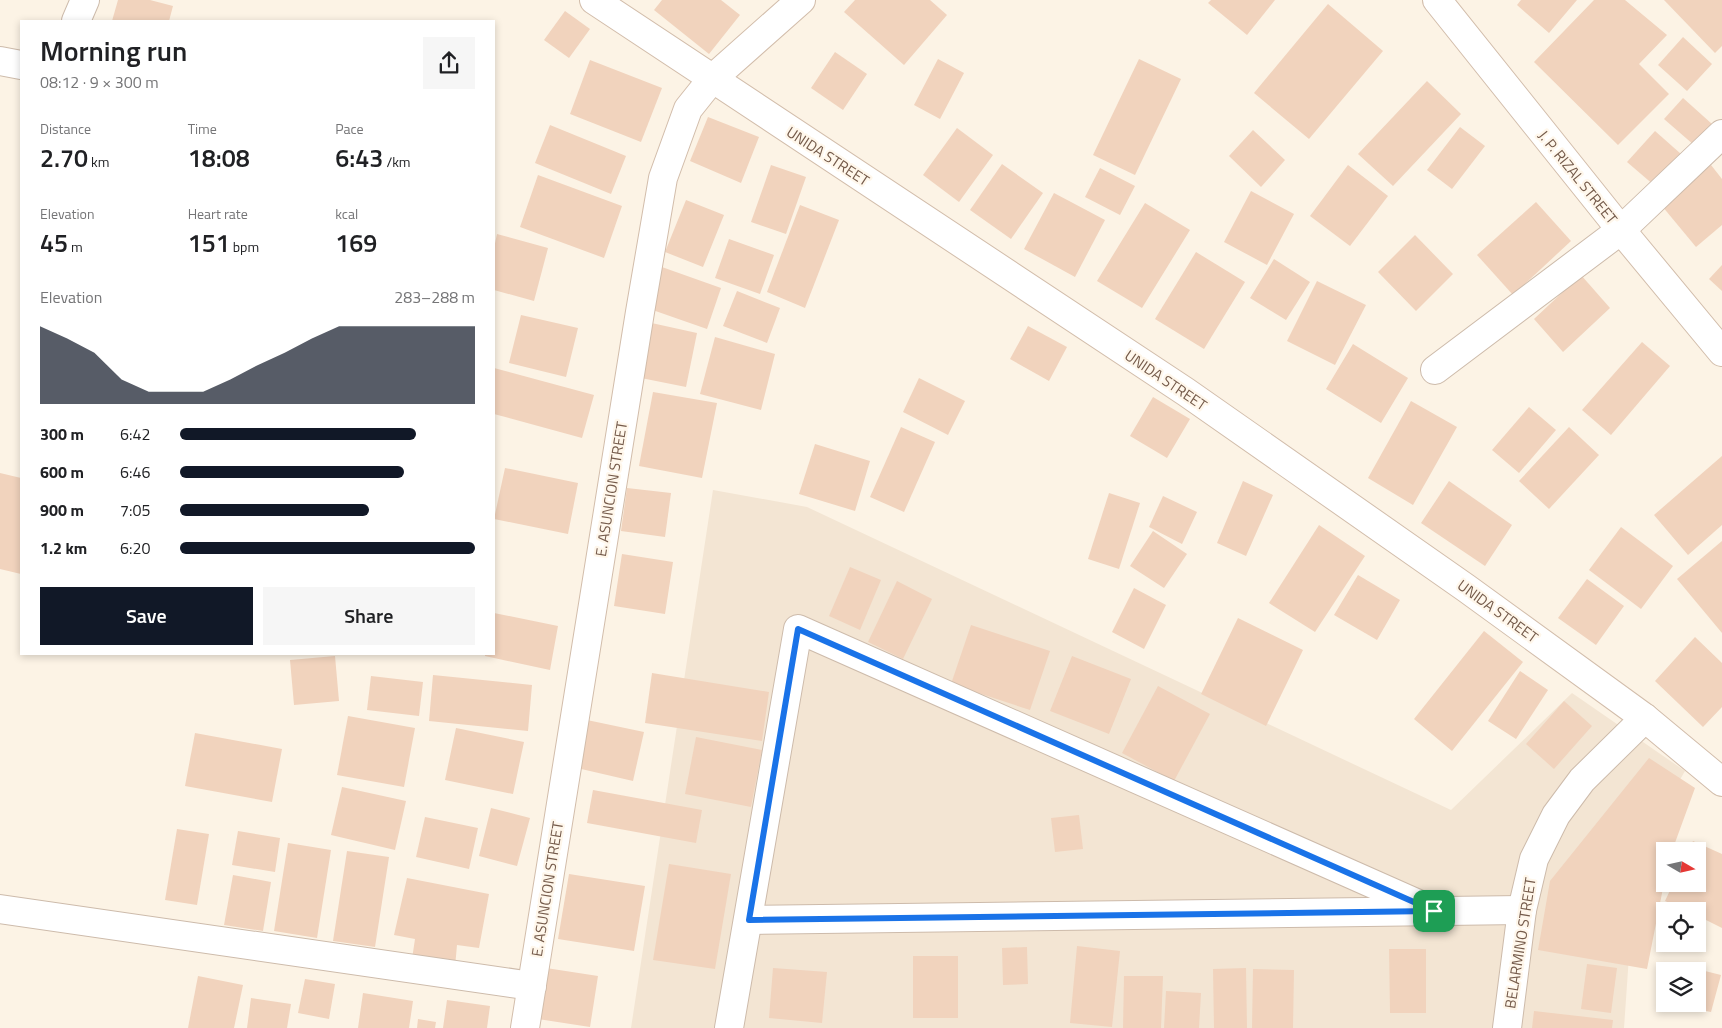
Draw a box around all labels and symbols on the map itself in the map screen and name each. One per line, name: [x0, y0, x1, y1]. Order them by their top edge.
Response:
street label: UNIDA STREET: [782, 121, 874, 192]
street label: J. P. RIZAL STREET: [1533, 125, 1623, 229]
street label: UNIDA STREET: [1120, 344, 1212, 416]
street label: E. ASUNCION STREET: [589, 420, 633, 558]
street label: UNIDA STREET: [1453, 574, 1543, 648]
street label: E. ASUNCION STREET: [525, 820, 569, 958]
north arrow: [1656, 842, 1706, 892]
street label: BELARMINO STREET: [1498, 876, 1542, 1010]
pin: [1413, 890, 1455, 932]

